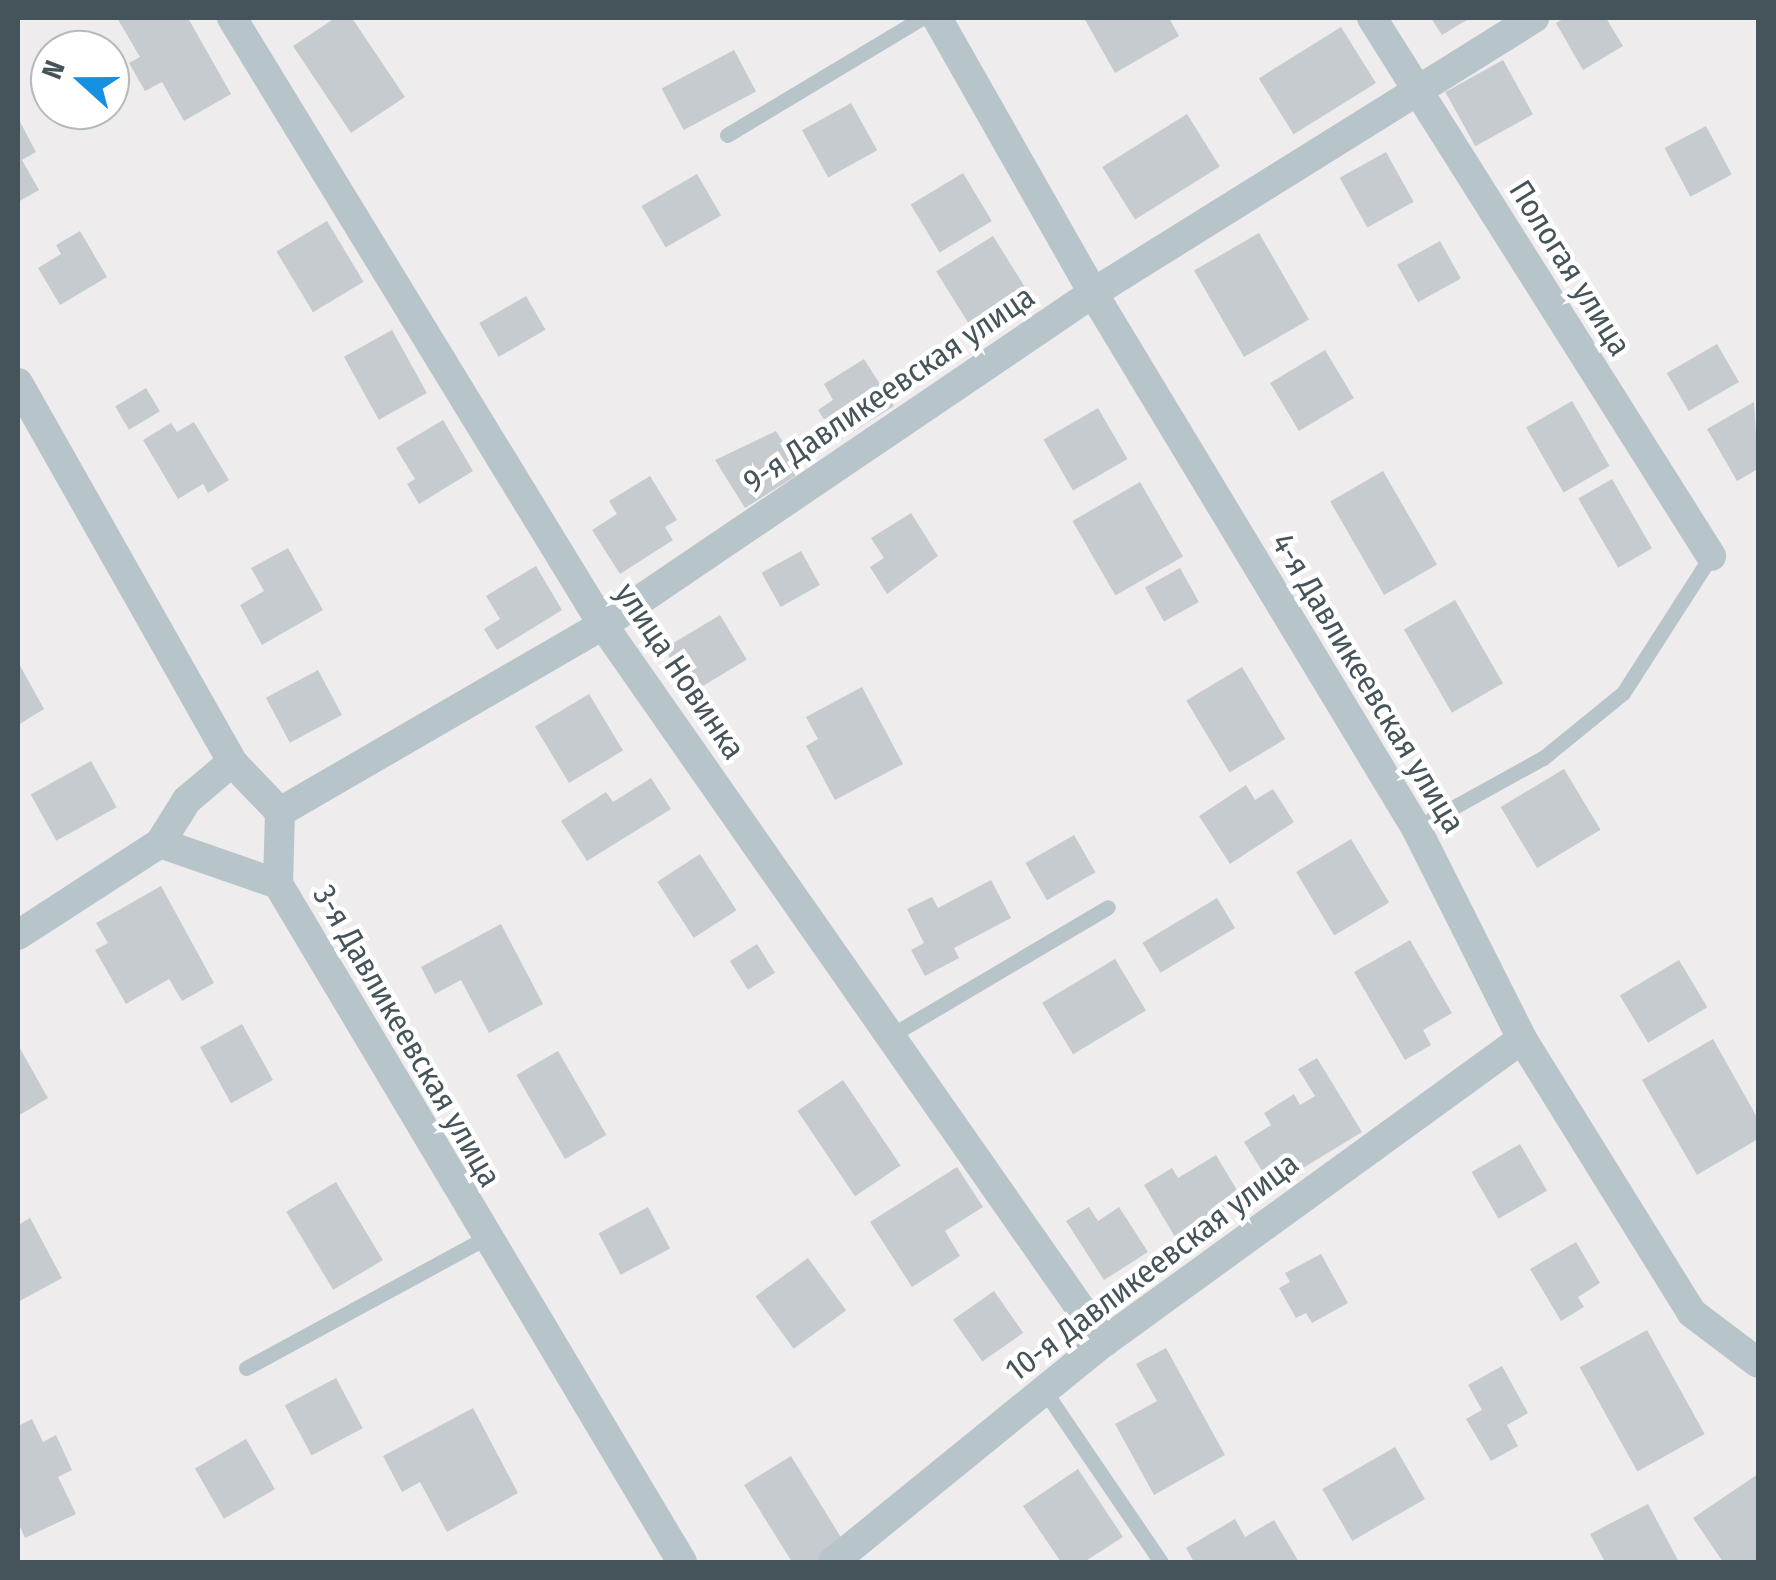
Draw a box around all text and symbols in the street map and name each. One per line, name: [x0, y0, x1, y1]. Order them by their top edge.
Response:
north arrow: [30, 30, 130, 130]
text: N: [35, 56, 72, 84]
street label: Пологая улица: [1501, 173, 1639, 363]
street label: 9-я Давликеевская улица: [736, 277, 1042, 501]
street label: 4-я Давликеевская улица: [1263, 526, 1473, 840]
street label: улица Новинка: [607, 576, 753, 766]
street label: 3-я Давликеевская улица: [305, 878, 509, 1194]
street label: 10-я Давликеевская улица: [998, 1144, 1306, 1390]

